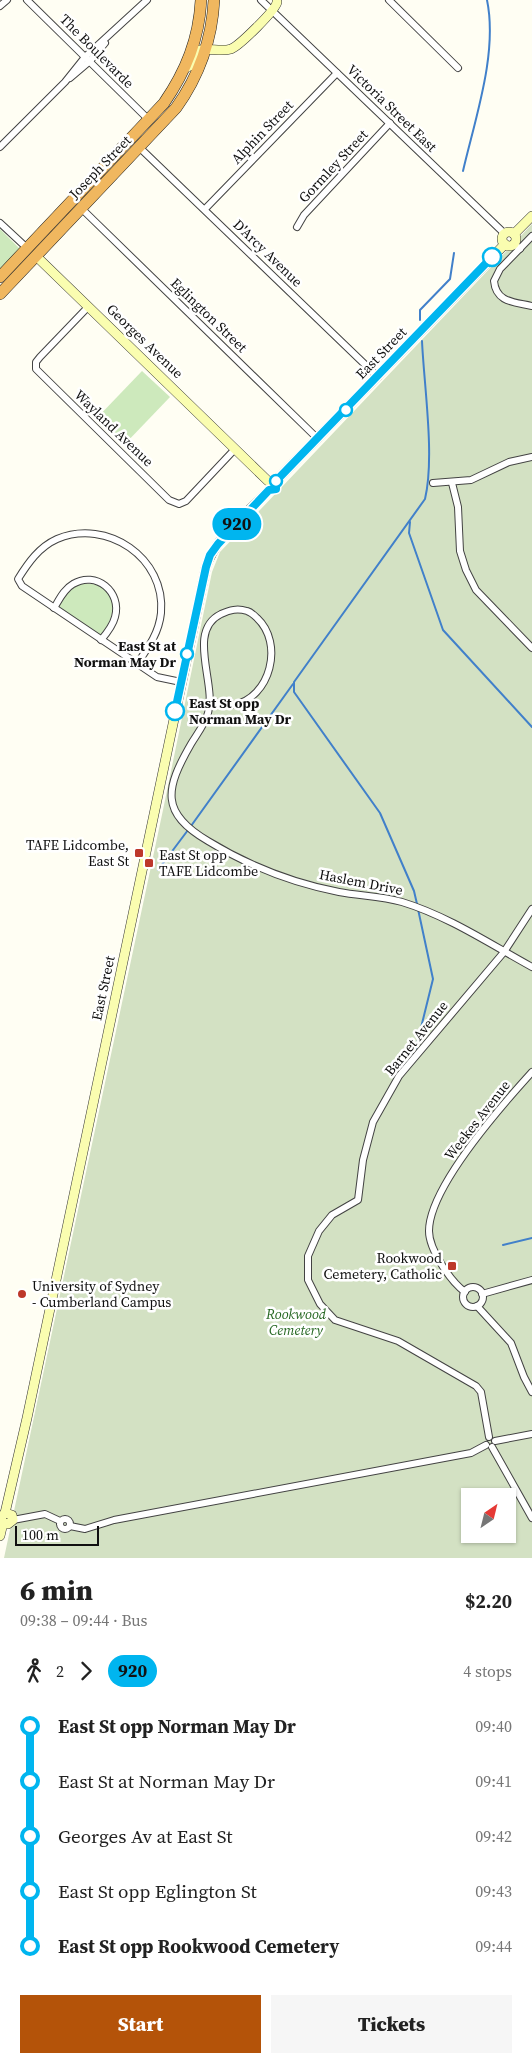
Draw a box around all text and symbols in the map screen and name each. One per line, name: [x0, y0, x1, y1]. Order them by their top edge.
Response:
street label: The Boulevarde: [55, 9, 139, 93]
street label: Victoria Street East: [342, 60, 442, 157]
street label: Alphin Street: [226, 95, 298, 168]
street label: Gormley Street: [294, 125, 373, 207]
street label: Joseph Street: [64, 130, 136, 204]
street label: D'Arcy Avenue: [229, 215, 307, 291]
unlabelled marker: [482, 247, 502, 267]
street label: Eglington Street: [166, 273, 252, 357]
street label: Georges Avenue: [102, 299, 188, 383]
street label: East Street: [351, 322, 411, 384]
street label: Wayland Avenue: [70, 385, 158, 471]
unlabelled marker: [339, 403, 353, 417]
unlabelled marker: [269, 474, 283, 488]
line badge: 920: [208, 508, 266, 540]
text: 920: [222, 511, 252, 536]
place label: East St at Norman May Dr: [74, 636, 177, 672]
marker: East St at Norman May Dr: [180, 647, 194, 661]
place label: East St opp Norman May Dr: [189, 693, 292, 729]
marker: East St opp Norman May Dr: [165, 701, 185, 721]
place label: TAFE Lidcombe, East St: [26, 835, 129, 871]
place label: East St opp TAFE Lidcombe: [159, 845, 258, 881]
marker: TAFE Lidcombe, East St: [133, 847, 145, 859]
marker: East St opp TAFE Lidcombe: [143, 857, 155, 869]
street label: Haslem Drive: [317, 864, 405, 900]
street label: East Street: [86, 953, 120, 1022]
street label: Barnet Avenue: [380, 996, 452, 1080]
street label: Weekes Avenue: [439, 1076, 515, 1164]
place label: Rookwood Cemetery, Catholic: [324, 1248, 442, 1284]
marker: Rookwood Cemetery, Catholic: [446, 1260, 458, 1272]
place label: University of Sydney - Cumberland Campus: [32, 1276, 171, 1312]
marker: University of Sydney - Cumberland Campus: [16, 1288, 28, 1300]
park label: Rookwood Cemetery: [265, 1304, 327, 1340]
north arrow: [461, 1488, 516, 1542]
map controls: [461, 1488, 516, 1543]
scale bar: [15, 1523, 99, 1546]
text: 100 m: [22, 1525, 59, 1545]
text: 6 min: [20, 1571, 93, 1609]
text: $2.20: [465, 1588, 512, 1614]
text: 09:38 – 09:44 · Bus: [20, 1609, 148, 1631]
icon: walk: [20, 1657, 48, 1685]
icon: forward: [72, 1657, 100, 1685]
text: 920: [118, 1658, 147, 1683]
text: 2: [56, 1660, 64, 1682]
text: 4 stops: [463, 1660, 512, 1682]
text: East St opp Norman May Dr: [58, 1713, 296, 1739]
text: 09:40: [475, 1715, 512, 1737]
text: East St at Norman May Dr: [58, 1768, 275, 1794]
text: 09:41: [475, 1770, 512, 1792]
text: Georges Av at East St: [58, 1823, 232, 1849]
text: 09:42: [475, 1825, 512, 1847]
text: East St opp Eglington St: [58, 1878, 257, 1904]
text: 09:43: [475, 1880, 512, 1902]
text: East St opp Rookwood Cemetery: [58, 1933, 339, 1959]
text: 09:44: [475, 1935, 512, 1957]
button: Start: [20, 1995, 261, 2053]
button: Tickets: [271, 1995, 512, 2053]

